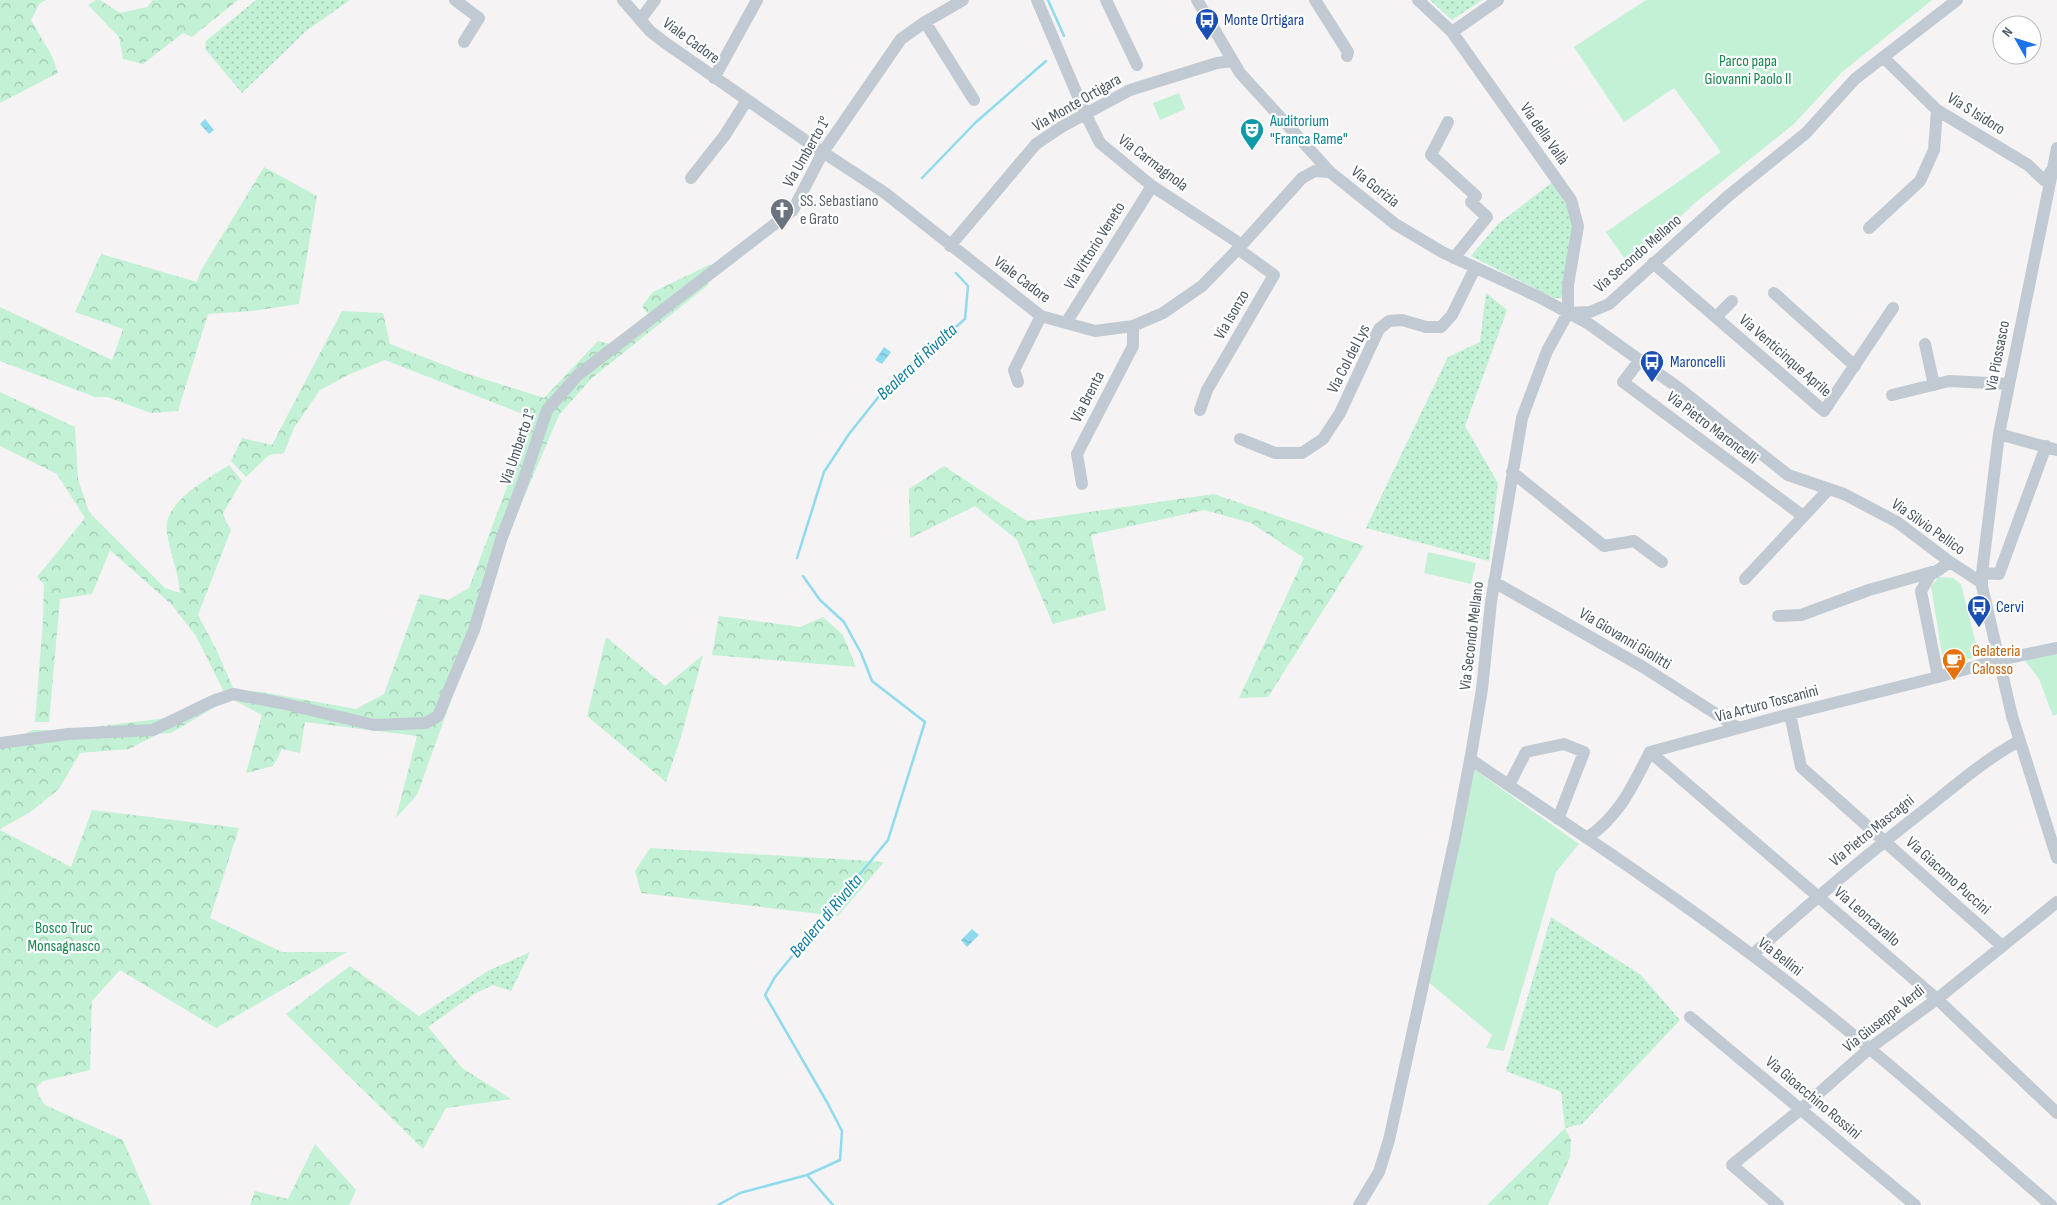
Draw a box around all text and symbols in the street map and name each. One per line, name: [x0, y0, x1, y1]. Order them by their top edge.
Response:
bus stop icon: Monte Ortigara: [1194, 7, 1220, 41]
place label: Monte Ortigara: [1224, 11, 1304, 30]
street label: Viale Cadore: [659, 14, 723, 68]
north arrow: [1992, 15, 2042, 65]
text: N: [1998, 24, 2016, 40]
park label: Parco papa Giovanni Paolo II: [1705, 52, 1791, 89]
street label: Via Monte Ortigara: [1029, 70, 1125, 136]
street label: Via S Isidoro: [1944, 89, 2008, 139]
street label: Via della Vallà: [1516, 99, 1572, 169]
place label: Auditorium "Franca Rame": [1269, 112, 1348, 149]
street label: Via Umberto 1°: [779, 113, 835, 191]
theatre icon: Auditorium "Franca Rame": [1239, 117, 1265, 151]
street label: Via Carmagnola: [1114, 131, 1192, 195]
street label: Via Gorizia: [1347, 162, 1403, 212]
place label: SS. Sebastiano e Grato: [800, 192, 878, 229]
church icon: SS. Sebastiano e Grato: [769, 197, 795, 231]
street label: Via Vittorio Veneto: [1060, 199, 1130, 293]
street label: Via Secondo Mellano: [1590, 211, 1686, 297]
street label: Viale Cadore: [990, 253, 1054, 307]
street label: Via Isonzo: [1210, 287, 1254, 343]
street label: Via Venticinque Aprile: [1735, 311, 1835, 401]
water label: Bealera di Rivalta: [873, 319, 962, 404]
street label: Via Piossasco: [1982, 319, 2014, 393]
street label: Via Col del Lys: [1324, 321, 1375, 397]
bus stop icon: Maroncelli: [1639, 349, 1665, 383]
place label: Maroncelli: [1670, 353, 1726, 372]
street label: Via Brenta: [1067, 368, 1109, 426]
street label: Via Pietro Maroncelli: [1663, 388, 1761, 468]
street label: Via Umberto 1°: [496, 407, 540, 487]
street label: Via Silvio Pellico: [1888, 495, 1968, 559]
street label: Via Secondo Mellano: [1456, 581, 1488, 691]
bus stop icon: Cervi: [1966, 594, 1992, 628]
place label: Cervi: [1996, 598, 2024, 617]
street label: Via Giovanni Giolitti: [1575, 604, 1675, 674]
place label: Gelateria Calosso: [1972, 642, 2021, 679]
cafe icon: Gelateria Calosso: [1941, 647, 1967, 681]
street label: Via Arturo Toscanini: [1713, 681, 1821, 727]
street label: Via Pietro Mascagni: [1826, 791, 1918, 871]
street label: Via Giacomo Puccini: [1902, 833, 1994, 919]
water label: Bealera di Rivalta: [785, 870, 867, 962]
street label: Via Leoncavallo: [1830, 883, 1904, 951]
park label: Bosco Truc Monsagnasco: [28, 919, 100, 956]
street label: Via Bellini: [1754, 934, 1806, 980]
street label: Via Giuseppe Verdi: [1840, 981, 1929, 1057]
street label: Via Gioacchino Rossini: [1761, 1052, 1865, 1144]

